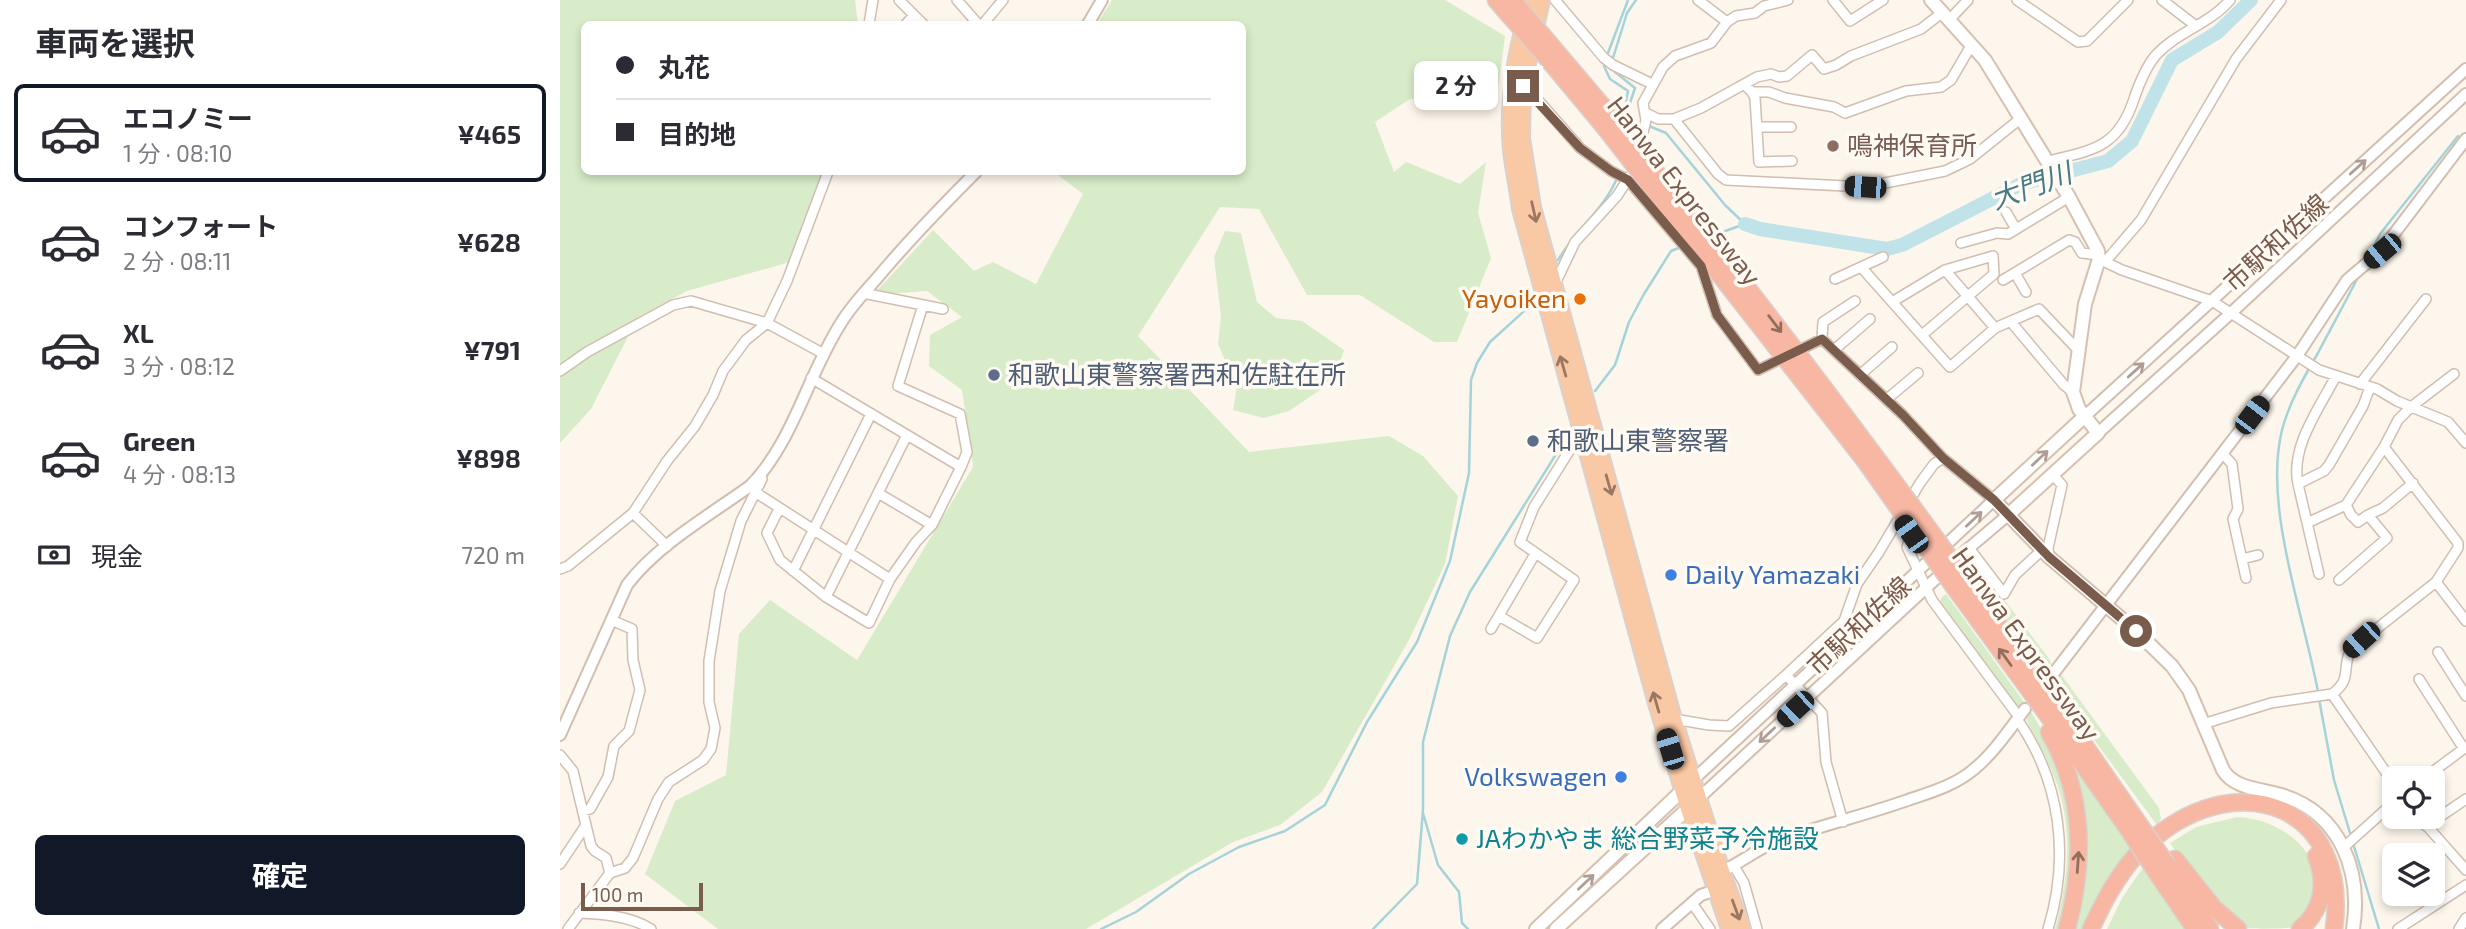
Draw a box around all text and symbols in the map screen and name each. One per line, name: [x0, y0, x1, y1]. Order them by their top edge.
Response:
text: 車両を選択: [35, 23, 195, 61]
text: 丸花: [658, 51, 710, 82]
callout: 2 分: [1415, 62, 1499, 110]
route end: [1507, 70, 1539, 102]
text: 2 分: [1435, 71, 1477, 99]
street label: Hanwa Expressway: [1602, 89, 1769, 291]
icon: car: [39, 102, 102, 165]
text: エコノミー: [123, 102, 253, 133]
text: ¥465: [457, 118, 521, 149]
text: 目的地: [658, 118, 736, 149]
place label: 鳴神保育所: [1847, 129, 1977, 160]
marker: 鳴神保育所: [1825, 138, 1841, 154]
text: 1 分 · 08:10: [123, 139, 232, 167]
water label: 大門川: [1985, 154, 2079, 215]
one-way arrow: [2349, 159, 2366, 176]
car: [1844, 175, 1887, 199]
street label: 市駅和佐線: [2216, 187, 2334, 297]
one-way arrow: [1528, 200, 1542, 223]
icon: car: [39, 210, 102, 273]
text: コンフォート: [123, 210, 278, 241]
text: ¥628: [457, 226, 521, 257]
car: [2360, 229, 2405, 273]
text: 2 分 · 08:11: [123, 247, 231, 275]
place label: Yayoiken: [1462, 282, 1566, 313]
marker: Yayoiken: [1572, 291, 1588, 307]
one-way arrow: [1767, 314, 1782, 332]
text: XL: [123, 317, 154, 348]
icon: car: [39, 318, 102, 381]
text: ¥791: [463, 334, 521, 365]
text: 3 分 · 08:12: [123, 352, 235, 380]
one-way arrow: [1555, 355, 1568, 377]
place label: 和歌山東警察署西和佐駐在所: [1008, 358, 1346, 389]
one-way arrow: [2127, 362, 2144, 379]
marker: 和歌山東警察署西和佐駐在所: [986, 367, 1002, 383]
car: [2231, 392, 2274, 438]
place label: 和歌山東警察署: [1547, 424, 1729, 455]
text: Green: [123, 425, 196, 456]
icon: car: [39, 426, 102, 489]
marker: 和歌山東警察署: [1525, 433, 1541, 449]
text: ¥898: [456, 442, 521, 473]
one-way arrow: [2031, 450, 2048, 467]
text: 4 分 · 08:13: [123, 460, 236, 488]
one-way arrow: [1603, 473, 1616, 495]
car: [1891, 511, 1932, 557]
one-way arrow: [1965, 511, 1983, 527]
icon: cash: [35, 536, 73, 574]
text: 現金: [91, 540, 143, 571]
street label: Hanwa Expressway: [1947, 540, 2108, 746]
text: 720 m: [461, 541, 525, 569]
place label: Daily Yamazaki: [1685, 558, 1860, 589]
marker: Daily Yamazaki: [1663, 567, 1679, 583]
street label: 市駅和佐線: [1800, 569, 1916, 681]
route start: [2120, 615, 2152, 647]
car: [2339, 618, 2384, 662]
one-way arrow: [1998, 648, 2012, 667]
car: [1773, 687, 1818, 731]
one-way arrow: [1648, 692, 1661, 714]
car: [1654, 726, 1687, 772]
one-way arrow: [1758, 727, 1776, 743]
place label: Volkswagen: [1464, 760, 1607, 791]
map controls: [2382, 766, 2445, 906]
button: locate: [2382, 766, 2445, 829]
marker: Volkswagen: [1613, 769, 1629, 785]
place label: JAわかやま 総合野菜予冷施設: [1476, 822, 1819, 853]
marker: JAわかやま 総合野菜予冷施設: [1454, 831, 1470, 847]
button: 確定: [35, 835, 525, 915]
button: layers: [2382, 843, 2445, 906]
one-way arrow: [2072, 851, 2085, 874]
one-way arrow: [1577, 874, 1594, 891]
scale bar: [581, 880, 704, 912]
text: 100 m: [592, 883, 643, 906]
one-way arrow: [1731, 898, 1743, 920]

